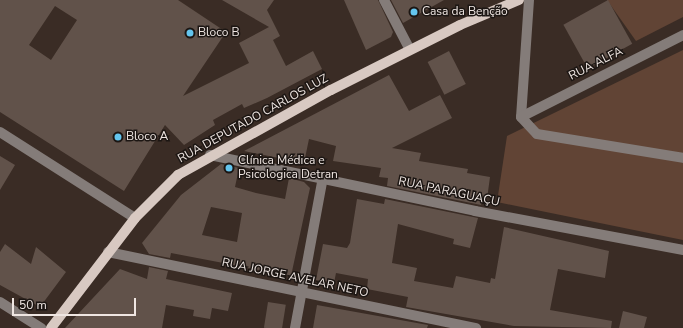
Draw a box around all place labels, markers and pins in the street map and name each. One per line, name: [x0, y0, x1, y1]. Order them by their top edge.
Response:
place label: Casa da Benção: [422, 5, 508, 19]
marker: Casa da Benção: [409, 7, 419, 17]
place label: Bloco B: [198, 26, 240, 40]
marker: Bloco B: [185, 28, 195, 38]
place label: Bloco A: [126, 130, 168, 144]
marker: Bloco A: [113, 132, 123, 142]
place label: Clínica Médica e Psicologica Detran: [238, 154, 338, 182]
marker: Clínica Médica e Psicologica Detran: [223, 162, 235, 174]

